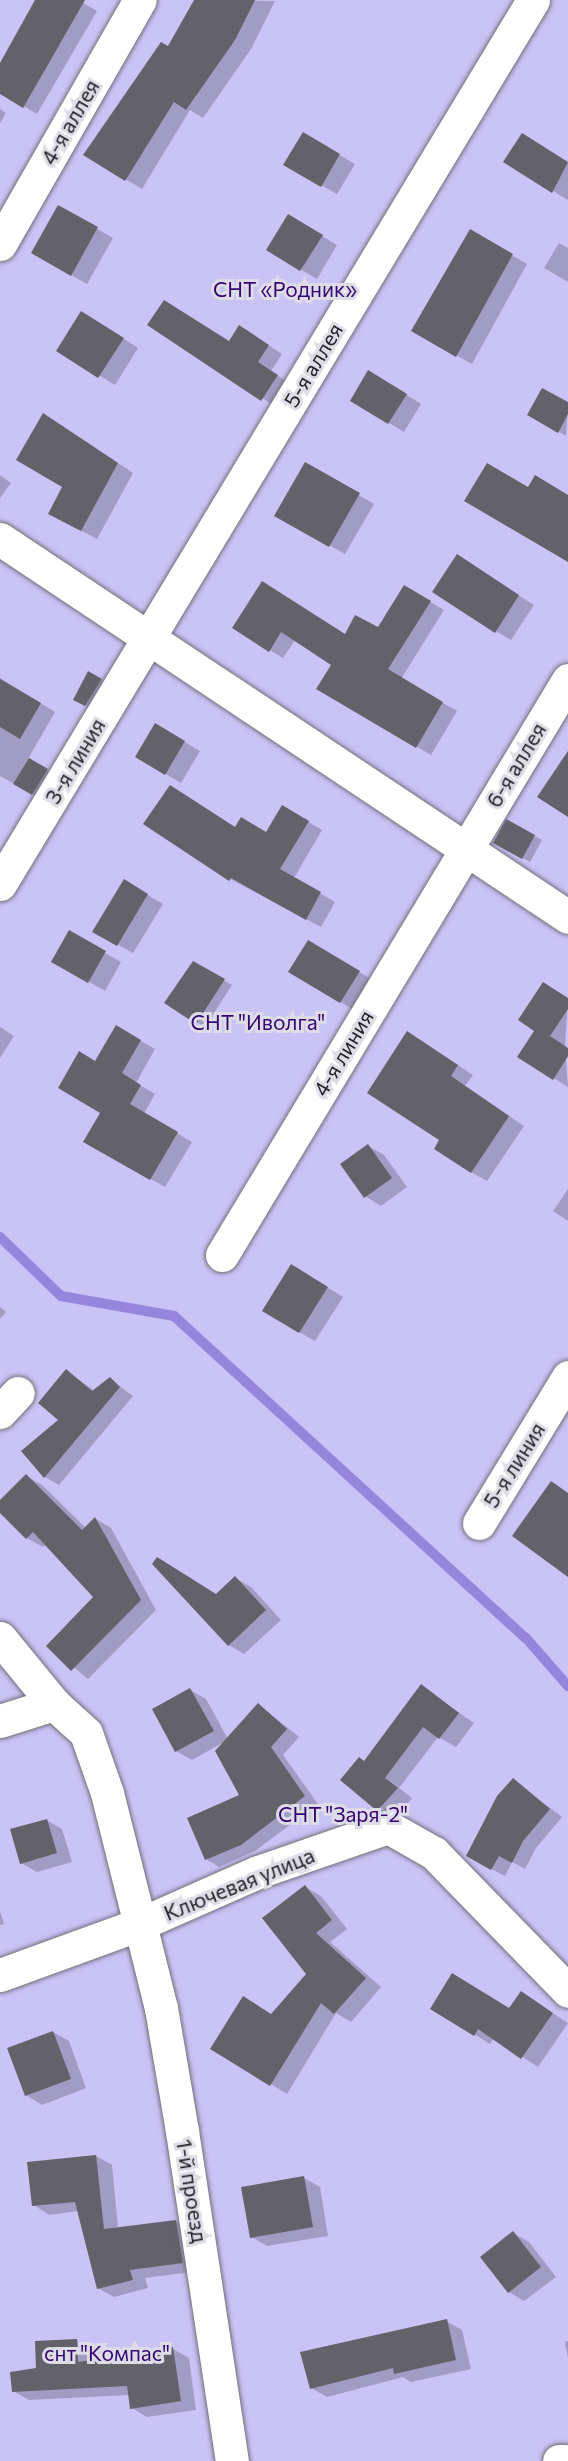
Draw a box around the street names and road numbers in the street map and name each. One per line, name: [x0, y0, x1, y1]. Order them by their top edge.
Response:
street label: 4-я аллея: [36, 75, 104, 169]
street label: 5-я аллея: [278, 319, 348, 411]
street label: 3-я линия: [40, 714, 110, 808]
street label: 6-я аллея: [481, 718, 551, 812]
street label: 4-я линия: [308, 1005, 378, 1101]
street label: 5-я линия: [478, 1418, 550, 1512]
street label: Ключевая улица: [160, 1842, 318, 1926]
street label: 1-й проезд: [171, 2138, 213, 2244]

